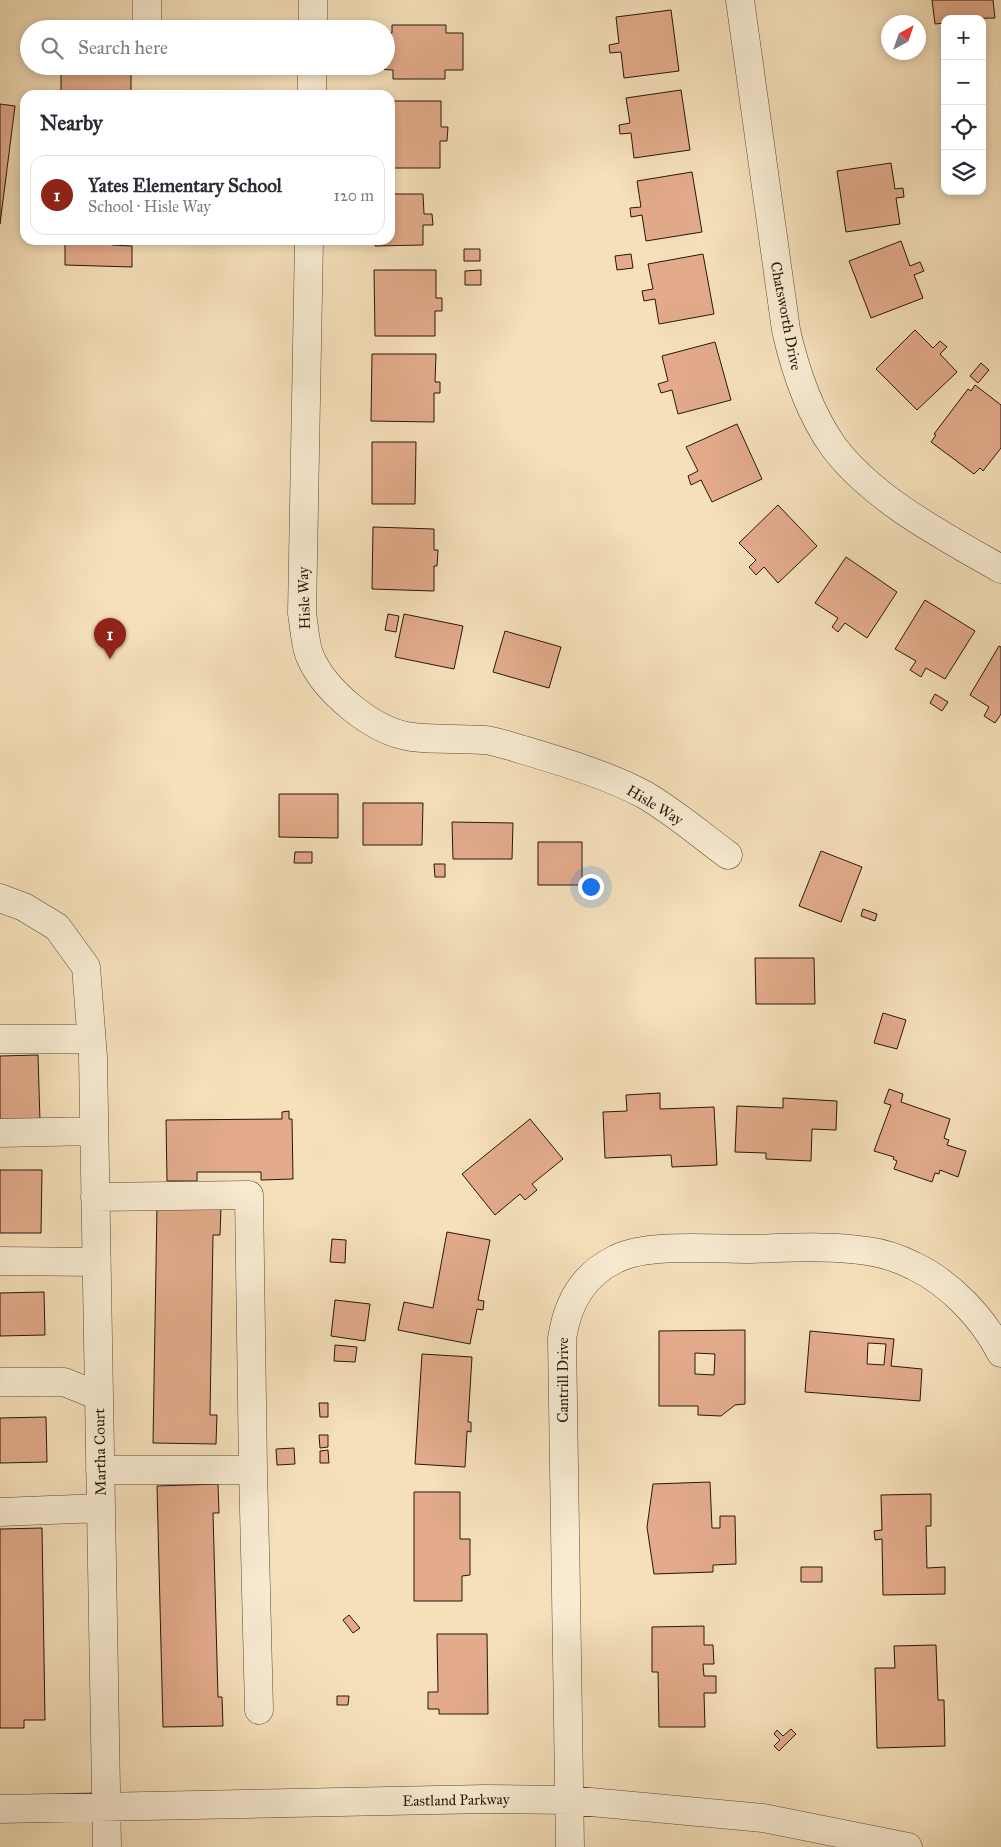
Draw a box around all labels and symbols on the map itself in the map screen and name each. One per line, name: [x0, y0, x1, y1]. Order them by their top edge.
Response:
north arrow: [881, 15, 926, 60]
street label: Chatsworth Drive: [767, 260, 805, 372]
street label: Hisle Way: [294, 565, 314, 630]
pin: 1: [94, 618, 126, 659]
street label: Hisle Way: [623, 781, 687, 829]
your location: [578, 874, 604, 900]
street label: Cantrill Drive: [554, 1337, 572, 1423]
street label: Martha Court: [90, 1407, 110, 1496]
street label: Eastland Parkway: [402, 1790, 511, 1810]

